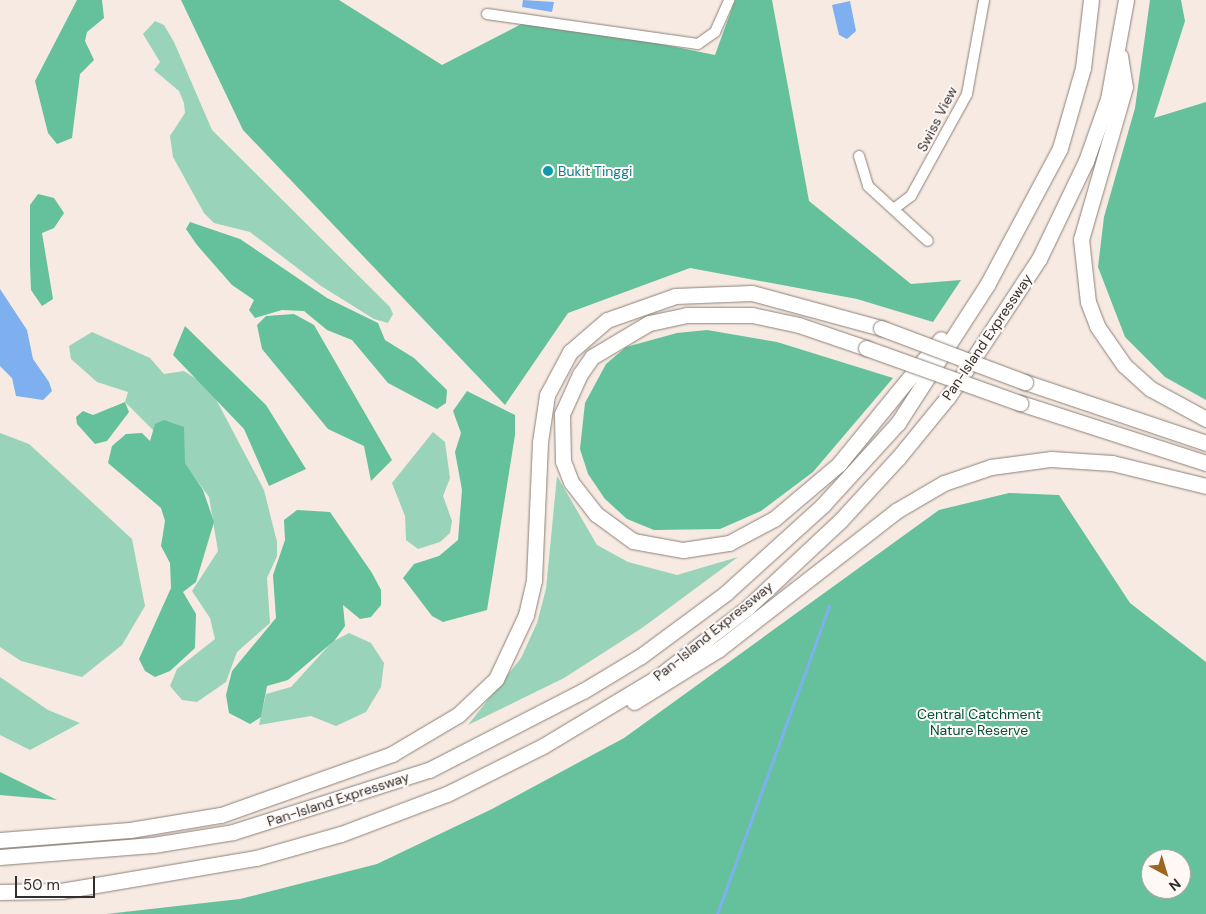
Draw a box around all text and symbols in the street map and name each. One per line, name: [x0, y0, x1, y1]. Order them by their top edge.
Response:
street label: Swiss View: [913, 84, 961, 154]
place label: Bukit Tinggi: [558, 163, 632, 179]
marker: Bukit Tinggi: [542, 165, 554, 177]
street label: Pan-Island Expressway: [939, 271, 1035, 403]
street label: Pan-Island Expressway: [650, 578, 776, 684]
park label: Central Catchment Nature Reserve: [917, 706, 1041, 739]
street label: Pan-Island Expressway: [265, 768, 411, 830]
north arrow: [1141, 849, 1191, 899]
scale bar: [18, 866, 98, 898]
text: 50 m: [23, 875, 60, 895]
text: N: [1165, 875, 1184, 895]

